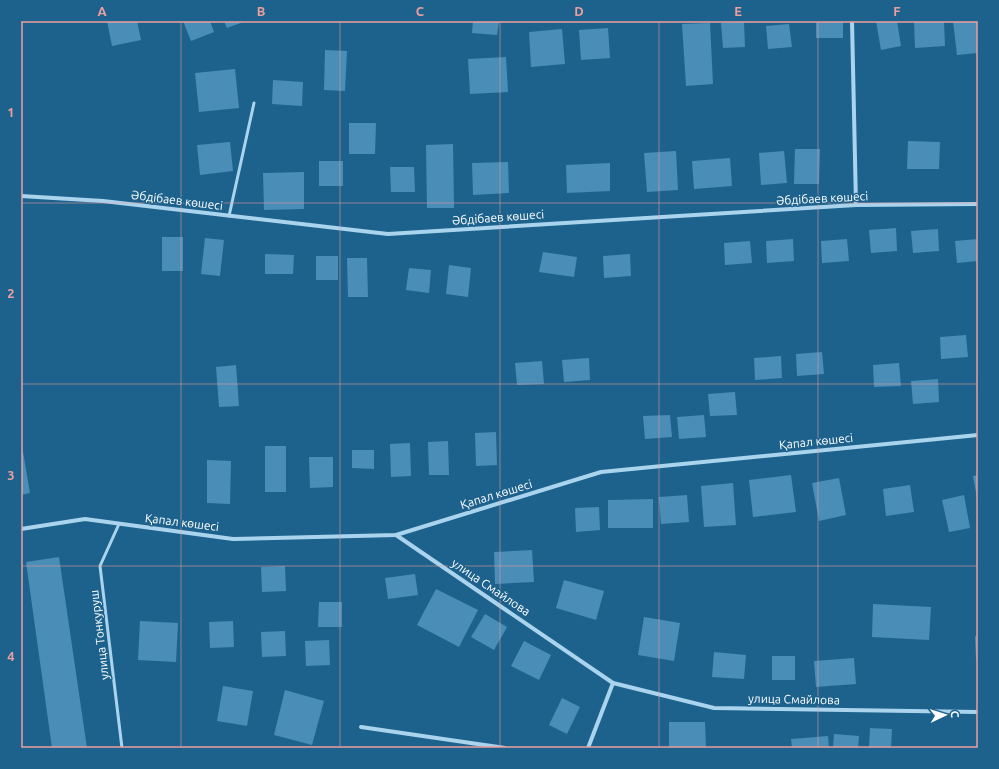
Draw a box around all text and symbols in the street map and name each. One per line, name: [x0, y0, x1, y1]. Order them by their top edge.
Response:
text: A: [97, 4, 107, 18]
text: B: [257, 4, 266, 18]
text: C: [416, 4, 425, 18]
text: D: [574, 4, 584, 18]
text: E: [734, 4, 742, 18]
text: F: [893, 4, 901, 18]
text: 1: [7, 105, 15, 119]
street label: Әбдібаев көшесі: [130, 188, 224, 212]
street label: Әбдібаев көшесі: [776, 189, 869, 207]
street label: Әбдібаев көшесі: [451, 207, 545, 227]
text: 2: [7, 286, 15, 300]
street label: Қапал көшесі: [778, 431, 854, 451]
text: 3: [7, 468, 15, 482]
street label: Қапал көшесі: [458, 477, 534, 511]
street label: Қапал көшесі: [144, 511, 220, 533]
street label: улица Смайлова: [449, 556, 533, 618]
street label: улица Тонкуруш: [87, 589, 111, 681]
text: 4: [7, 649, 15, 663]
street label: улица Смайлова: [748, 692, 840, 706]
north arrow: [925, 695, 965, 735]
text: С: [949, 710, 961, 718]

